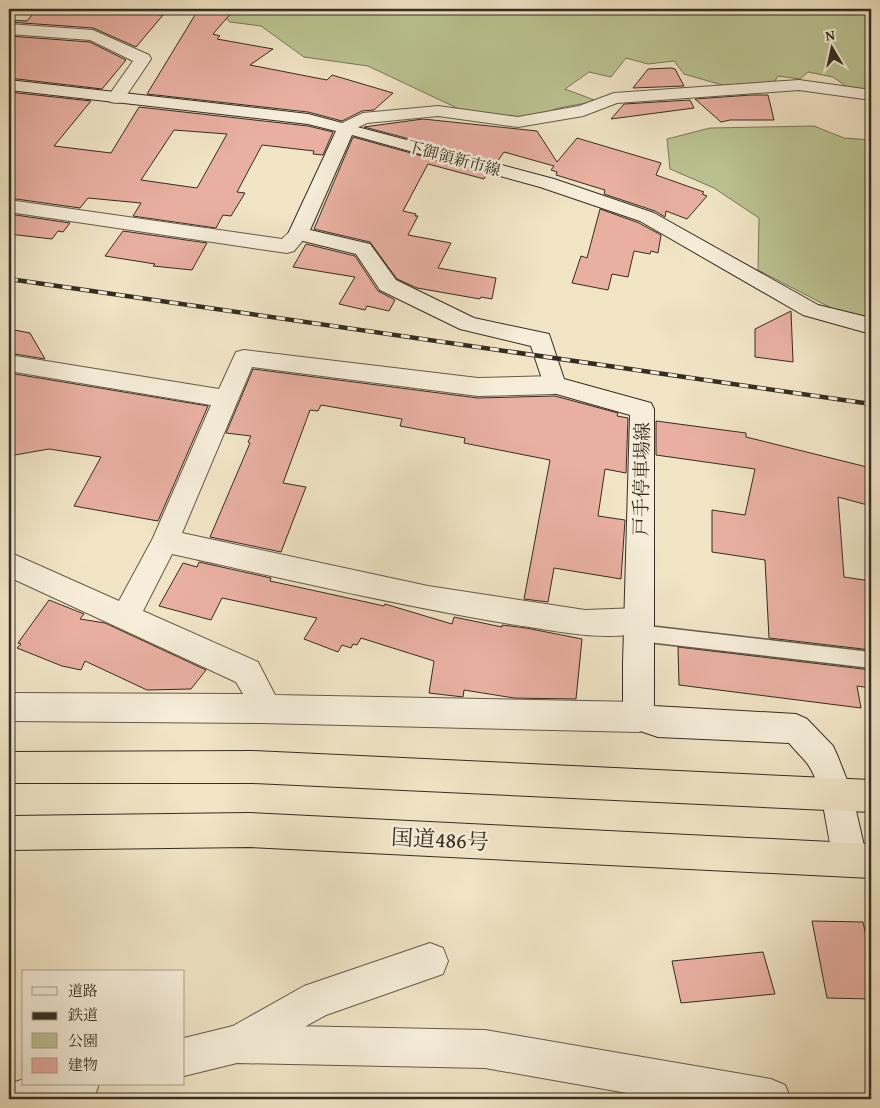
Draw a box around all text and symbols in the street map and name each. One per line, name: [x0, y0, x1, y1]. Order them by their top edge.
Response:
north arrow: [808, 22, 858, 72]
text: N: [824, 24, 837, 46]
street label: 下御領新市線: [405, 134, 503, 182]
street label: 戸手停車場線: [626, 422, 656, 536]
street label: 国道486号: [390, 820, 490, 858]
legend: [22, 970, 185, 1086]
text: 道路: [68, 980, 98, 1001]
text: 鉄道: [68, 1004, 98, 1025]
text: 公園: [68, 1030, 98, 1051]
text: 建物: [68, 1054, 98, 1075]

